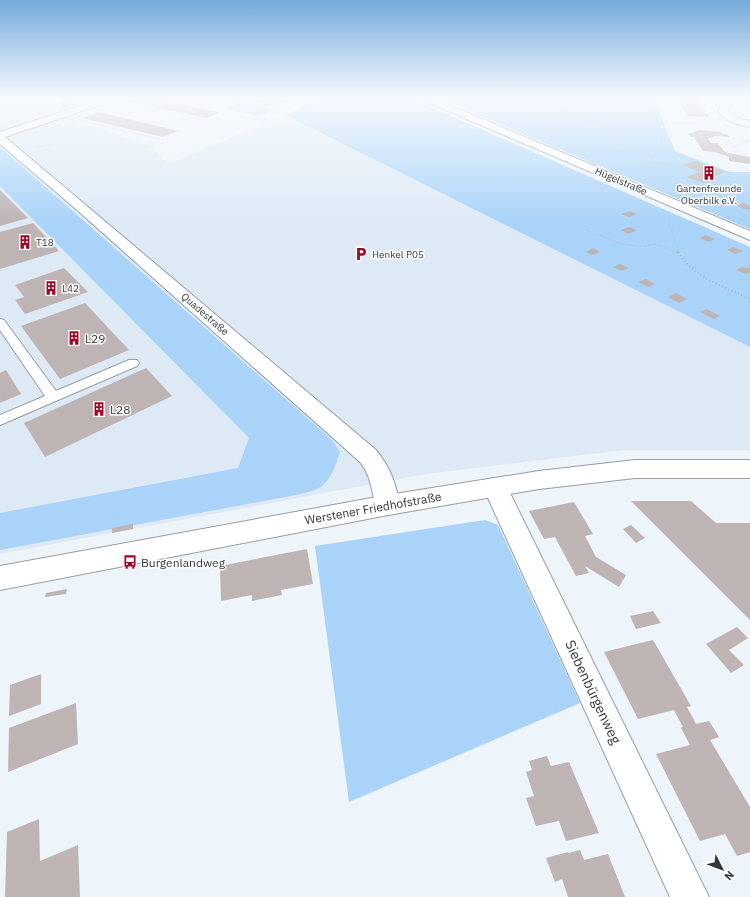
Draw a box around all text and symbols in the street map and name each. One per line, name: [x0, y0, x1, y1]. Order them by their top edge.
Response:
street label: Hügelstraße: [593, 164, 649, 198]
building icon: Gartenfreunde Oberbilk e.V.: [701, 165, 717, 181]
place label: Gartenfreunde Oberbilk e.V.: [676, 182, 742, 207]
building icon: T18: [17, 234, 33, 250]
place label: T18: [36, 236, 54, 249]
parking icon: Henkel P05: [353, 246, 369, 262]
place label: Henkel P05: [372, 248, 424, 261]
building icon: L42: [43, 280, 59, 296]
place label: L42: [62, 282, 79, 295]
street label: Quadestraße: [179, 290, 232, 338]
building icon: L29: [66, 330, 82, 346]
place label: L29: [85, 331, 105, 346]
building icon: L28: [91, 401, 107, 417]
place label: L28: [110, 402, 130, 417]
street label: Werstener Friedhofstraße: [304, 489, 443, 527]
bus stop icon: Burgenlandweg: [122, 554, 138, 570]
place label: Burgenlandweg: [141, 555, 226, 570]
street label: Siebenbürgenweg: [561, 637, 625, 747]
north arrow: [702, 849, 742, 889]
text: N: [722, 868, 737, 883]

